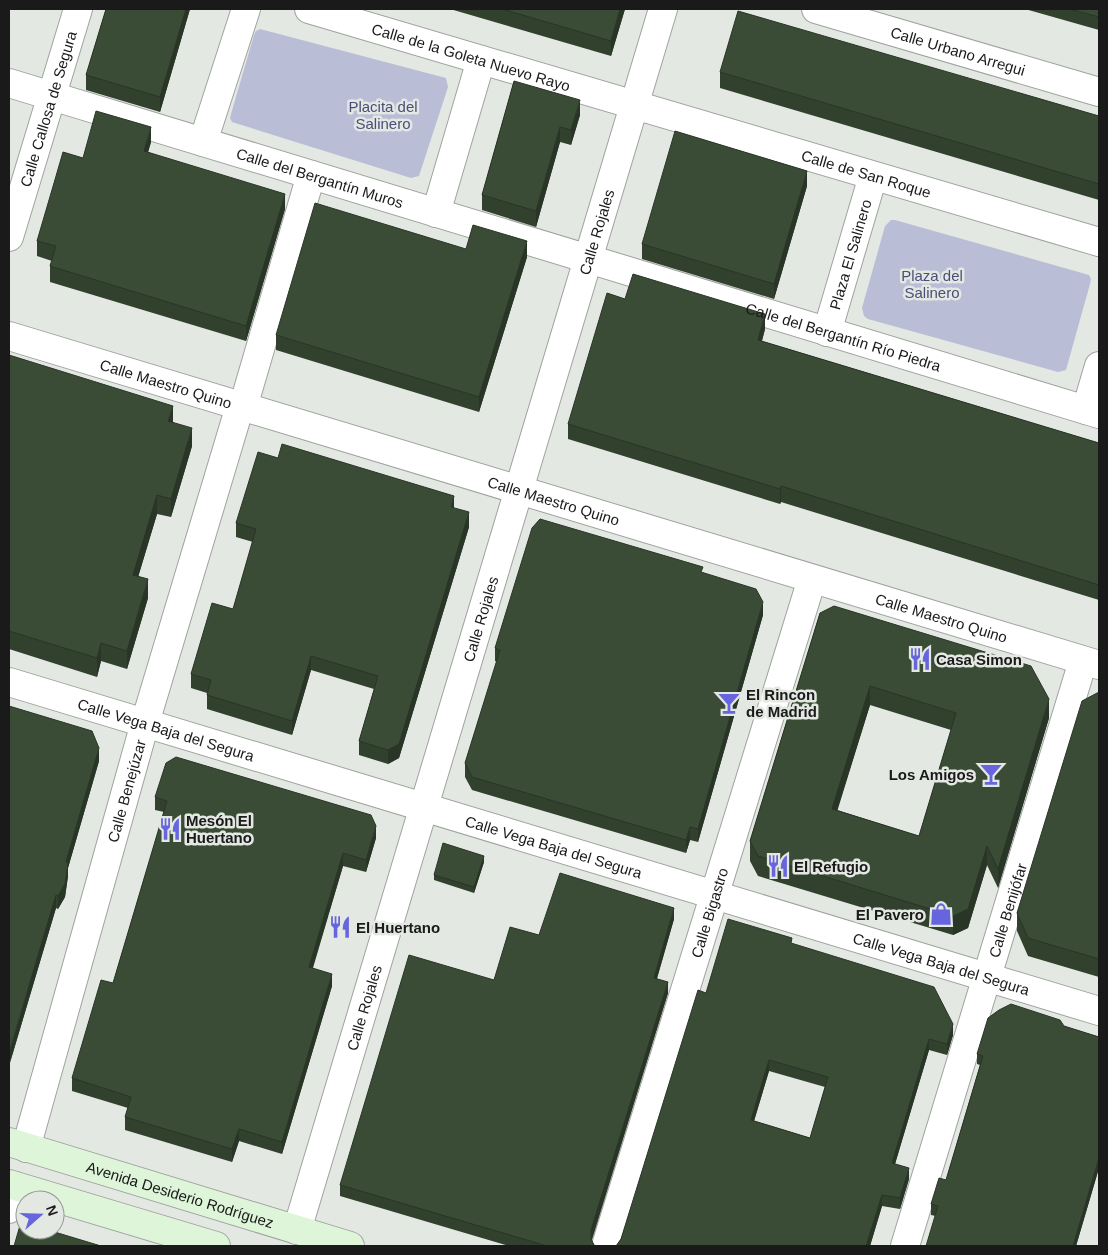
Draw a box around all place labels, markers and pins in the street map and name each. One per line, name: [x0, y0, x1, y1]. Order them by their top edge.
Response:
restaurant icon: Casa Simon: [907, 646, 933, 672]
place label: Casa Simon: [936, 651, 1022, 668]
place label: El Rincon de Madrid: [746, 686, 817, 720]
bar icon: El Rincon de Madrid: [716, 690, 742, 716]
bar icon: Los Amigos: [978, 761, 1004, 787]
place label: Los Amigos: [889, 766, 974, 783]
place label: Mesón El Huertano: [186, 812, 252, 846]
restaurant icon: Mesón El Huertano: [157, 816, 183, 842]
restaurant icon: El Refugio: [765, 853, 791, 879]
place label: El Refugio: [794, 858, 868, 875]
shop icon: El Pavero: [928, 901, 954, 927]
place label: El Pavero: [856, 906, 924, 923]
restaurant icon: El Huertano: [327, 914, 353, 940]
place label: El Huertano: [356, 919, 440, 936]

